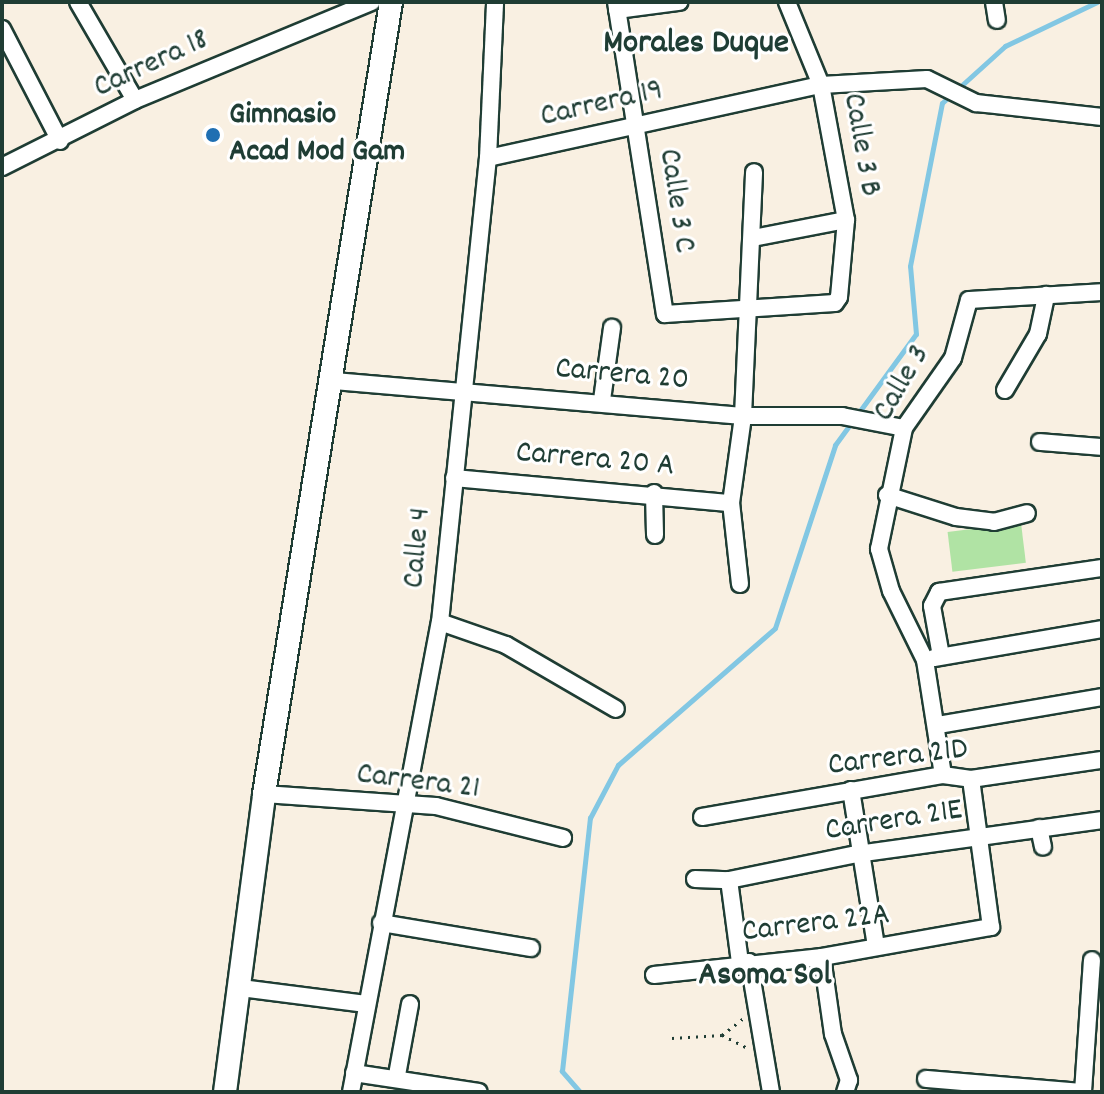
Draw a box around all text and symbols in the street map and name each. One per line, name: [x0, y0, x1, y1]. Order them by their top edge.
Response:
street label: Carrera 18: [88, 22, 216, 108]
district label: Morales Duque: [603, 25, 789, 65]
street label: Carrera 19: [537, 72, 667, 138]
street label: Calle 3 B: [832, 90, 888, 200]
place label: Gimnasio Acad Mod Gam: [229, 98, 405, 173]
marker: Gimnasio Acad Mod Gam: [204, 126, 222, 144]
street label: Calle 3 C: [648, 146, 702, 256]
street label: Calle 3: [866, 339, 940, 429]
street label: Carrera 20: [553, 351, 691, 401]
street label: Carrera 20 A: [514, 435, 676, 487]
street label: Calle 4: [396, 506, 442, 590]
street label: Carrera 21D: [826, 731, 970, 787]
street label: Carrera 21: [354, 756, 482, 810]
street label: Carrera 21E: [823, 792, 965, 852]
street label: Carrera 22A: [740, 897, 892, 953]
district label: Asoma Sol: [698, 957, 832, 997]

